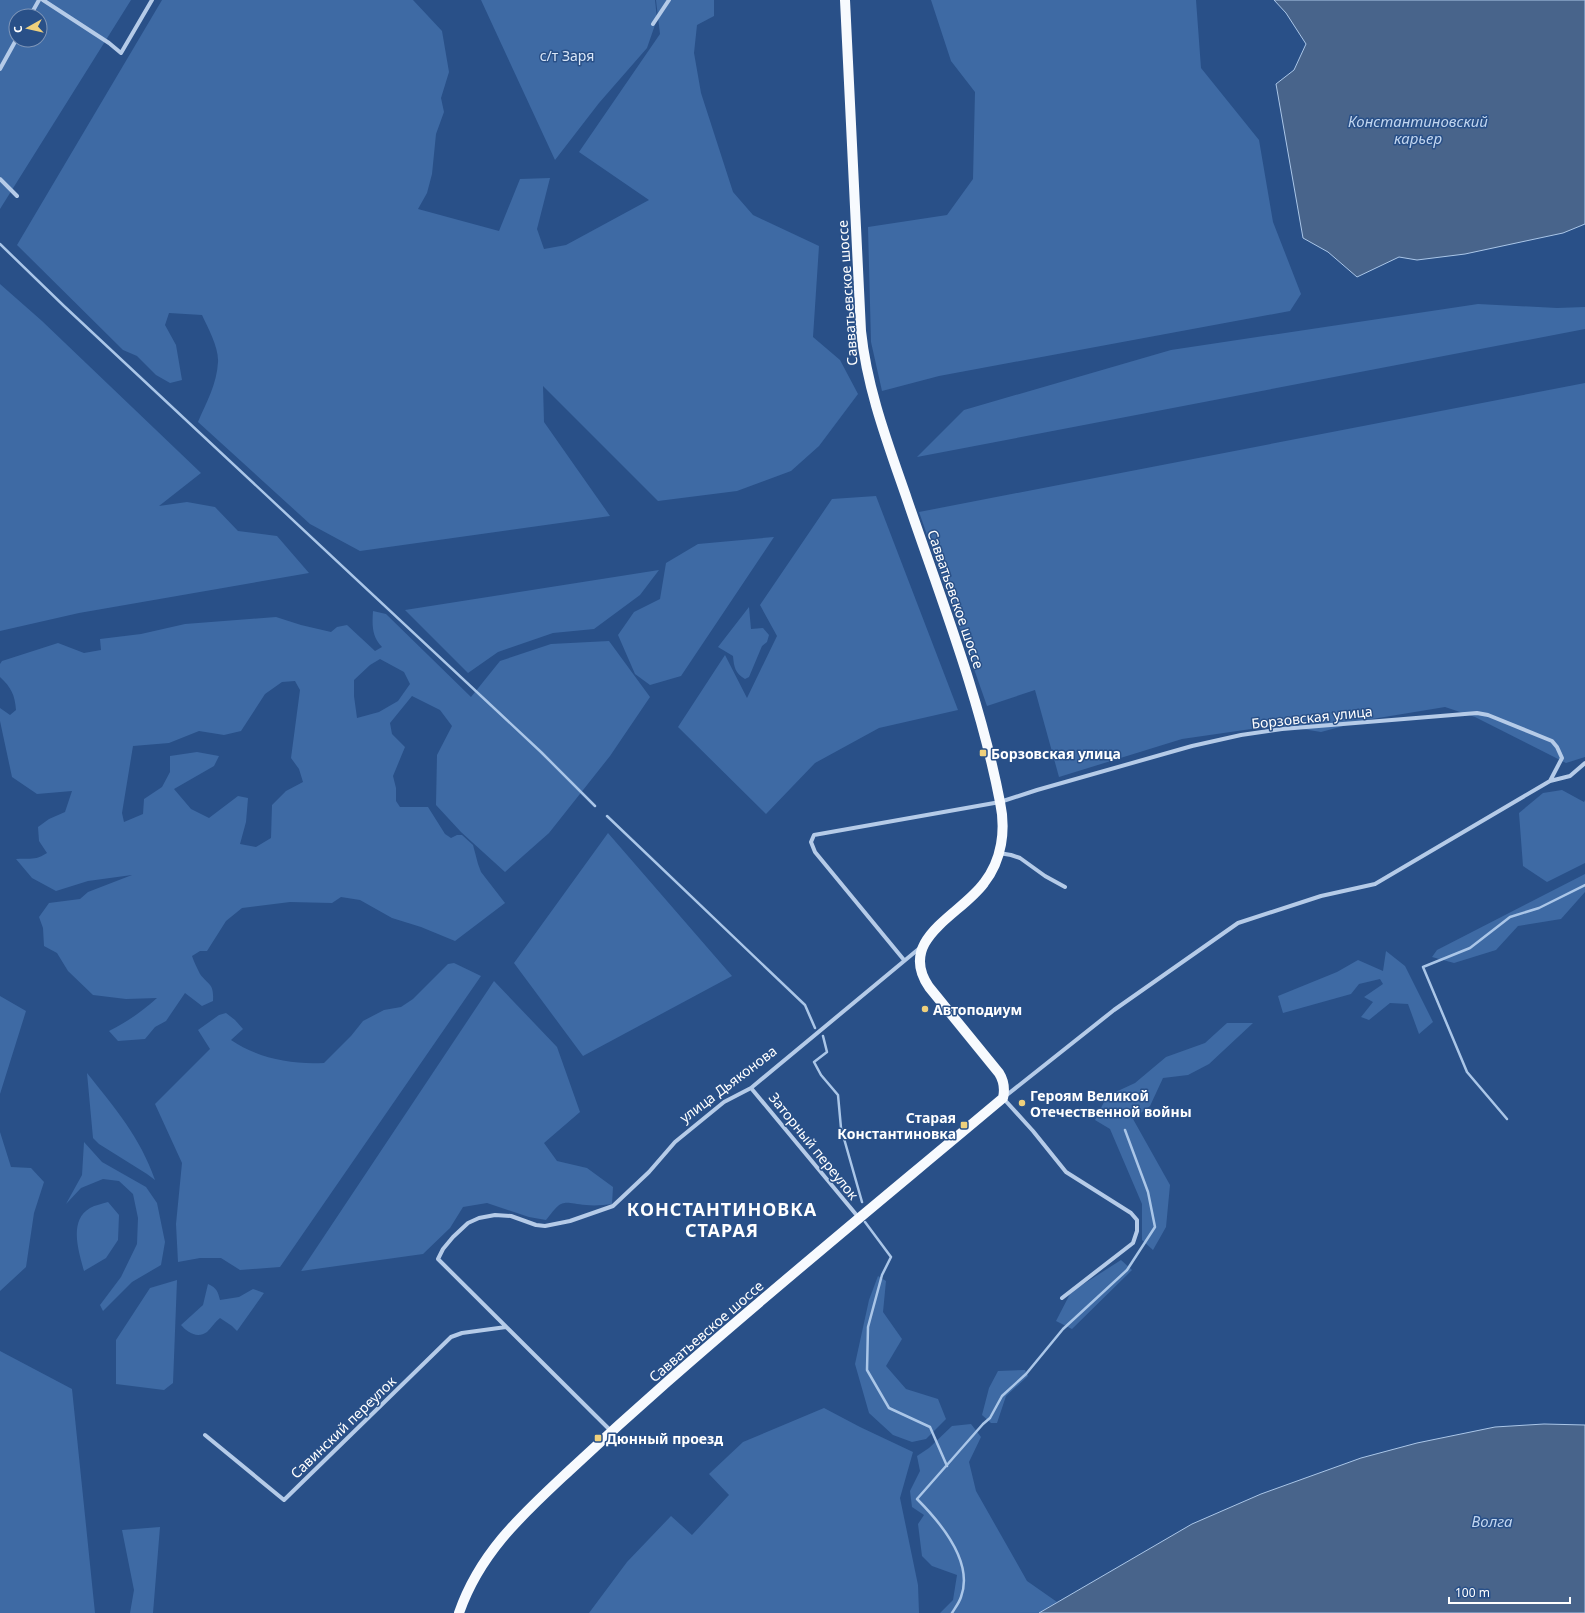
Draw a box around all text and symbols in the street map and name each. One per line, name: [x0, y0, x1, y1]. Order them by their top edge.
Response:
north arrow: [8, 8, 48, 48]
text: С: [10, 25, 26, 34]
park label: с/т Заря: [540, 46, 594, 65]
water label: Константиновский карьер: [1348, 111, 1488, 148]
street label: Савватьевское шоссе: [832, 219, 862, 366]
street label: Савватьевское шоссе: [923, 527, 989, 671]
street label: Борзовская улица: [1250, 701, 1374, 733]
place label: Борзовская улица: [991, 744, 1121, 763]
marker: Борзовская улица: [978, 748, 988, 758]
place label: Автоподиум: [933, 1000, 1022, 1019]
marker: Автоподиум: [920, 1004, 930, 1014]
street label: улица Дьяконова: [676, 1041, 780, 1127]
place label: Героям Великой Отечественной войны: [1030, 1086, 1192, 1121]
street label: Заторный переулок: [765, 1088, 864, 1204]
marker: Героям Великой Отечественной войны: [1017, 1098, 1027, 1108]
place label: Старая Константиновка: [837, 1108, 956, 1143]
marker: Старая Константиновка: [959, 1120, 969, 1130]
district label: КОНСТАНТИНОВКА СТАРАЯ: [627, 1197, 817, 1242]
street label: Савватьевское шоссе: [645, 1276, 767, 1386]
street label: Савинский переулок: [286, 1371, 400, 1482]
place label: Дюнный проезд: [606, 1429, 723, 1448]
marker: Дюнный проезд: [593, 1433, 603, 1443]
water label: Волга: [1472, 1511, 1513, 1531]
scale bar: [1449, 1579, 1570, 1605]
text: 100 m: [1455, 1584, 1490, 1601]

